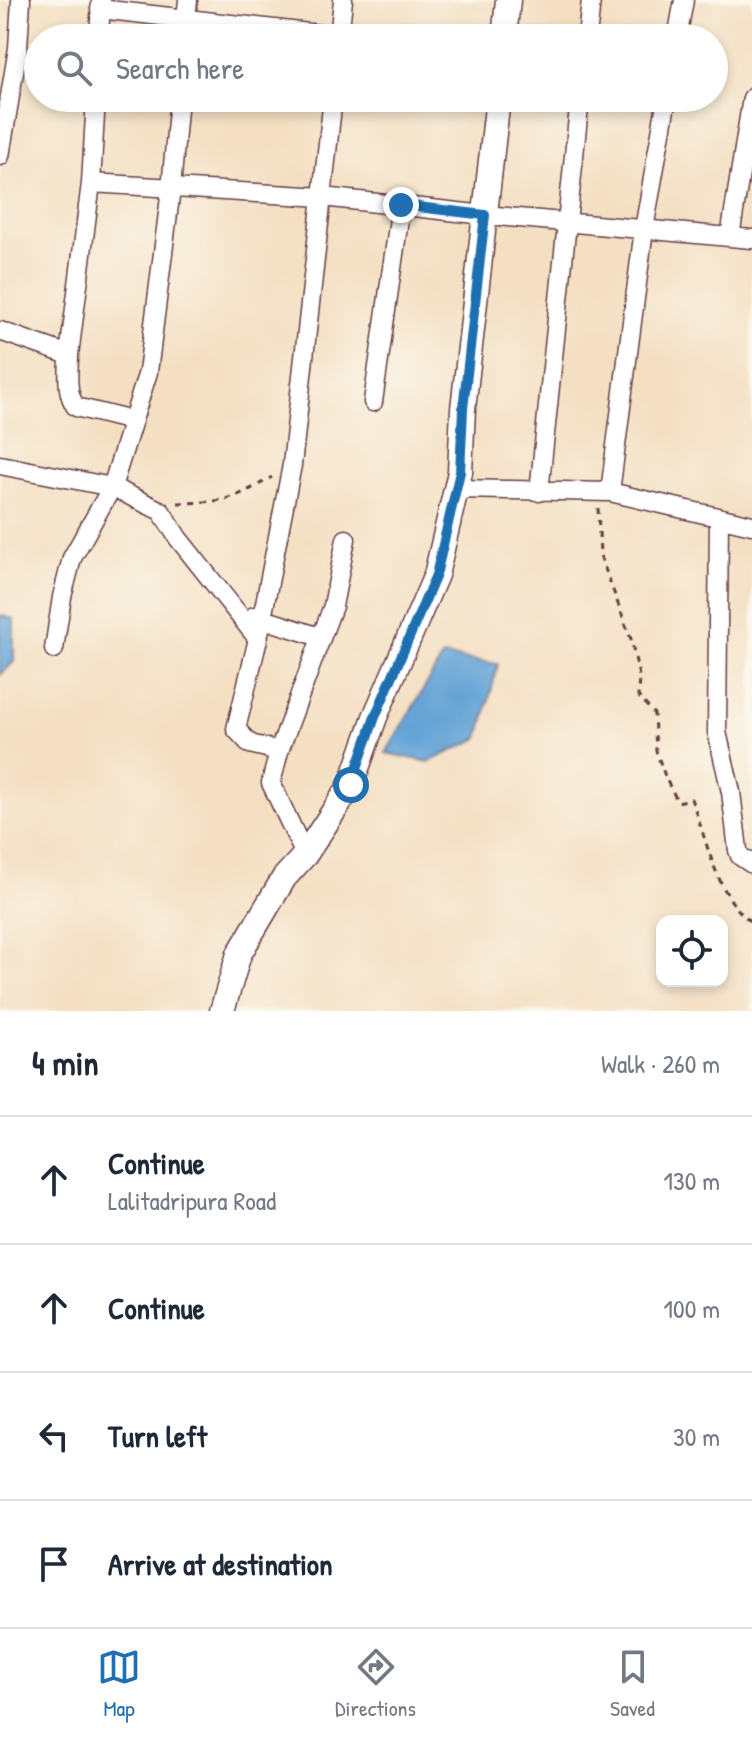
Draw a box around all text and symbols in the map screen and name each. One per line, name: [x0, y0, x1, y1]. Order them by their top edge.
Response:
search box: [24, 24, 728, 112]
icon: search: [52, 46, 96, 90]
text: Search here: [116, 48, 244, 88]
route end: [383, 187, 419, 223]
route start: [333, 767, 369, 803]
map controls: [656, 915, 728, 987]
button: locate: [656, 915, 728, 987]
text: 4 min: [32, 1040, 99, 1086]
text: Walk · 260 m: [601, 1046, 720, 1081]
text: Continue: [108, 1143, 205, 1183]
icon: ahead: [32, 1158, 76, 1202]
text: 130 m: [664, 1163, 720, 1198]
text: Lalitadripura Road: [108, 1183, 276, 1218]
icon: ahead: [32, 1286, 76, 1330]
text: Continue: [108, 1288, 205, 1328]
text: 100 m: [664, 1291, 720, 1326]
icon: left: [32, 1414, 76, 1458]
text: Turn left: [108, 1416, 207, 1456]
text: 30 m: [673, 1419, 720, 1454]
icon: arrive: [32, 1542, 76, 1586]
text: Arrive at destination: [108, 1544, 333, 1584]
tab: Map: [97, 1645, 141, 1723]
tab: Directions: [335, 1645, 416, 1723]
tab: Saved: [610, 1645, 655, 1723]

